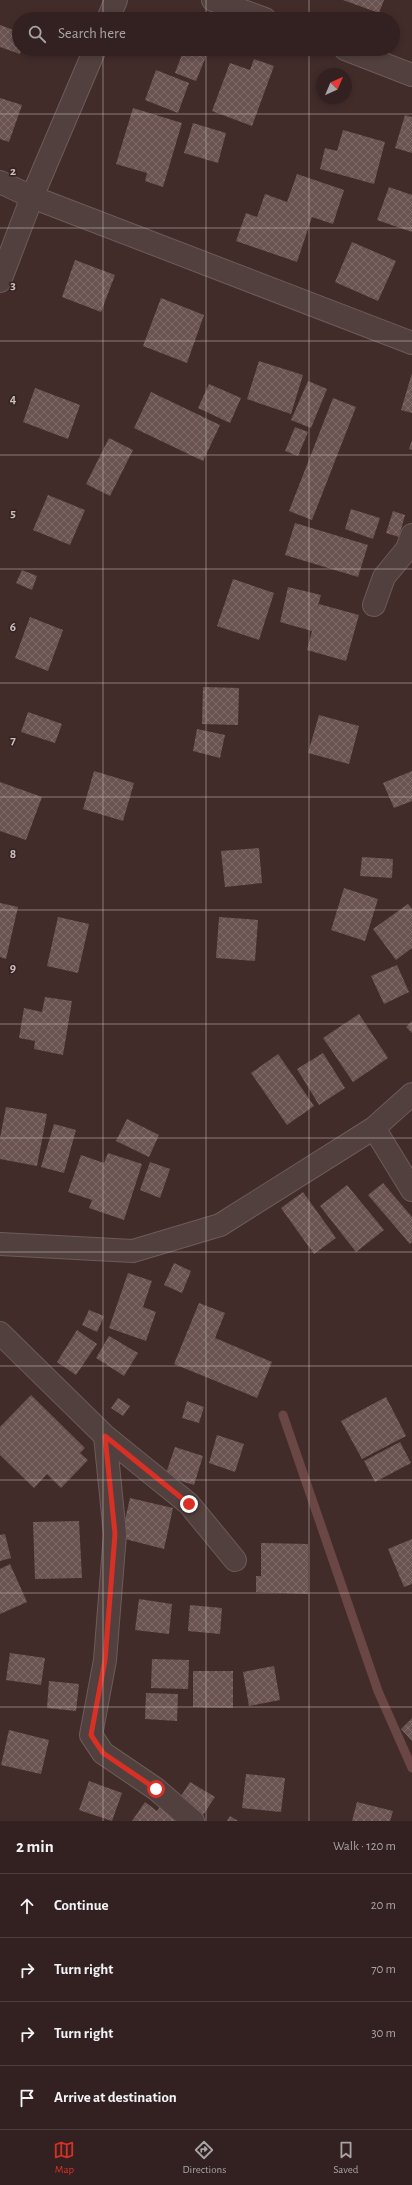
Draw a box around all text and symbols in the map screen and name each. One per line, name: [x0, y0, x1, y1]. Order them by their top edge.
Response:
search box: [12, 12, 400, 56]
icon: search: [26, 23, 48, 45]
text: Search here: [58, 26, 126, 41]
north arrow: [316, 68, 352, 104]
text: 2: [10, 165, 16, 178]
text: 3: [10, 279, 16, 292]
text: 4: [10, 393, 17, 406]
text: 5: [10, 507, 16, 520]
text: 6: [10, 621, 16, 634]
text: 7: [10, 734, 16, 747]
text: 8: [10, 848, 16, 861]
text: 9: [10, 962, 16, 975]
route end: [180, 1495, 198, 1513]
route start: [147, 1780, 165, 1798]
text: 2 min: [16, 1838, 54, 1855]
text: Walk · 120 m: [333, 1840, 396, 1853]
icon: ahead: [16, 1895, 38, 1917]
text: Continue: [54, 1898, 109, 1913]
text: 20 m: [371, 1899, 396, 1912]
icon: right: [16, 1959, 38, 1981]
text: Turn right: [54, 1962, 113, 1977]
text: 70 m: [371, 1963, 396, 1976]
icon: right: [16, 2023, 38, 2045]
text: Turn right: [54, 2026, 113, 2041]
text: 30 m: [371, 2027, 396, 2040]
icon: arrive: [16, 2087, 38, 2109]
text: Arrive at destination: [54, 2090, 177, 2105]
tab: Map: [53, 2139, 75, 2176]
tab: Directions: [182, 2139, 226, 2176]
tab: Saved: [333, 2139, 358, 2176]

